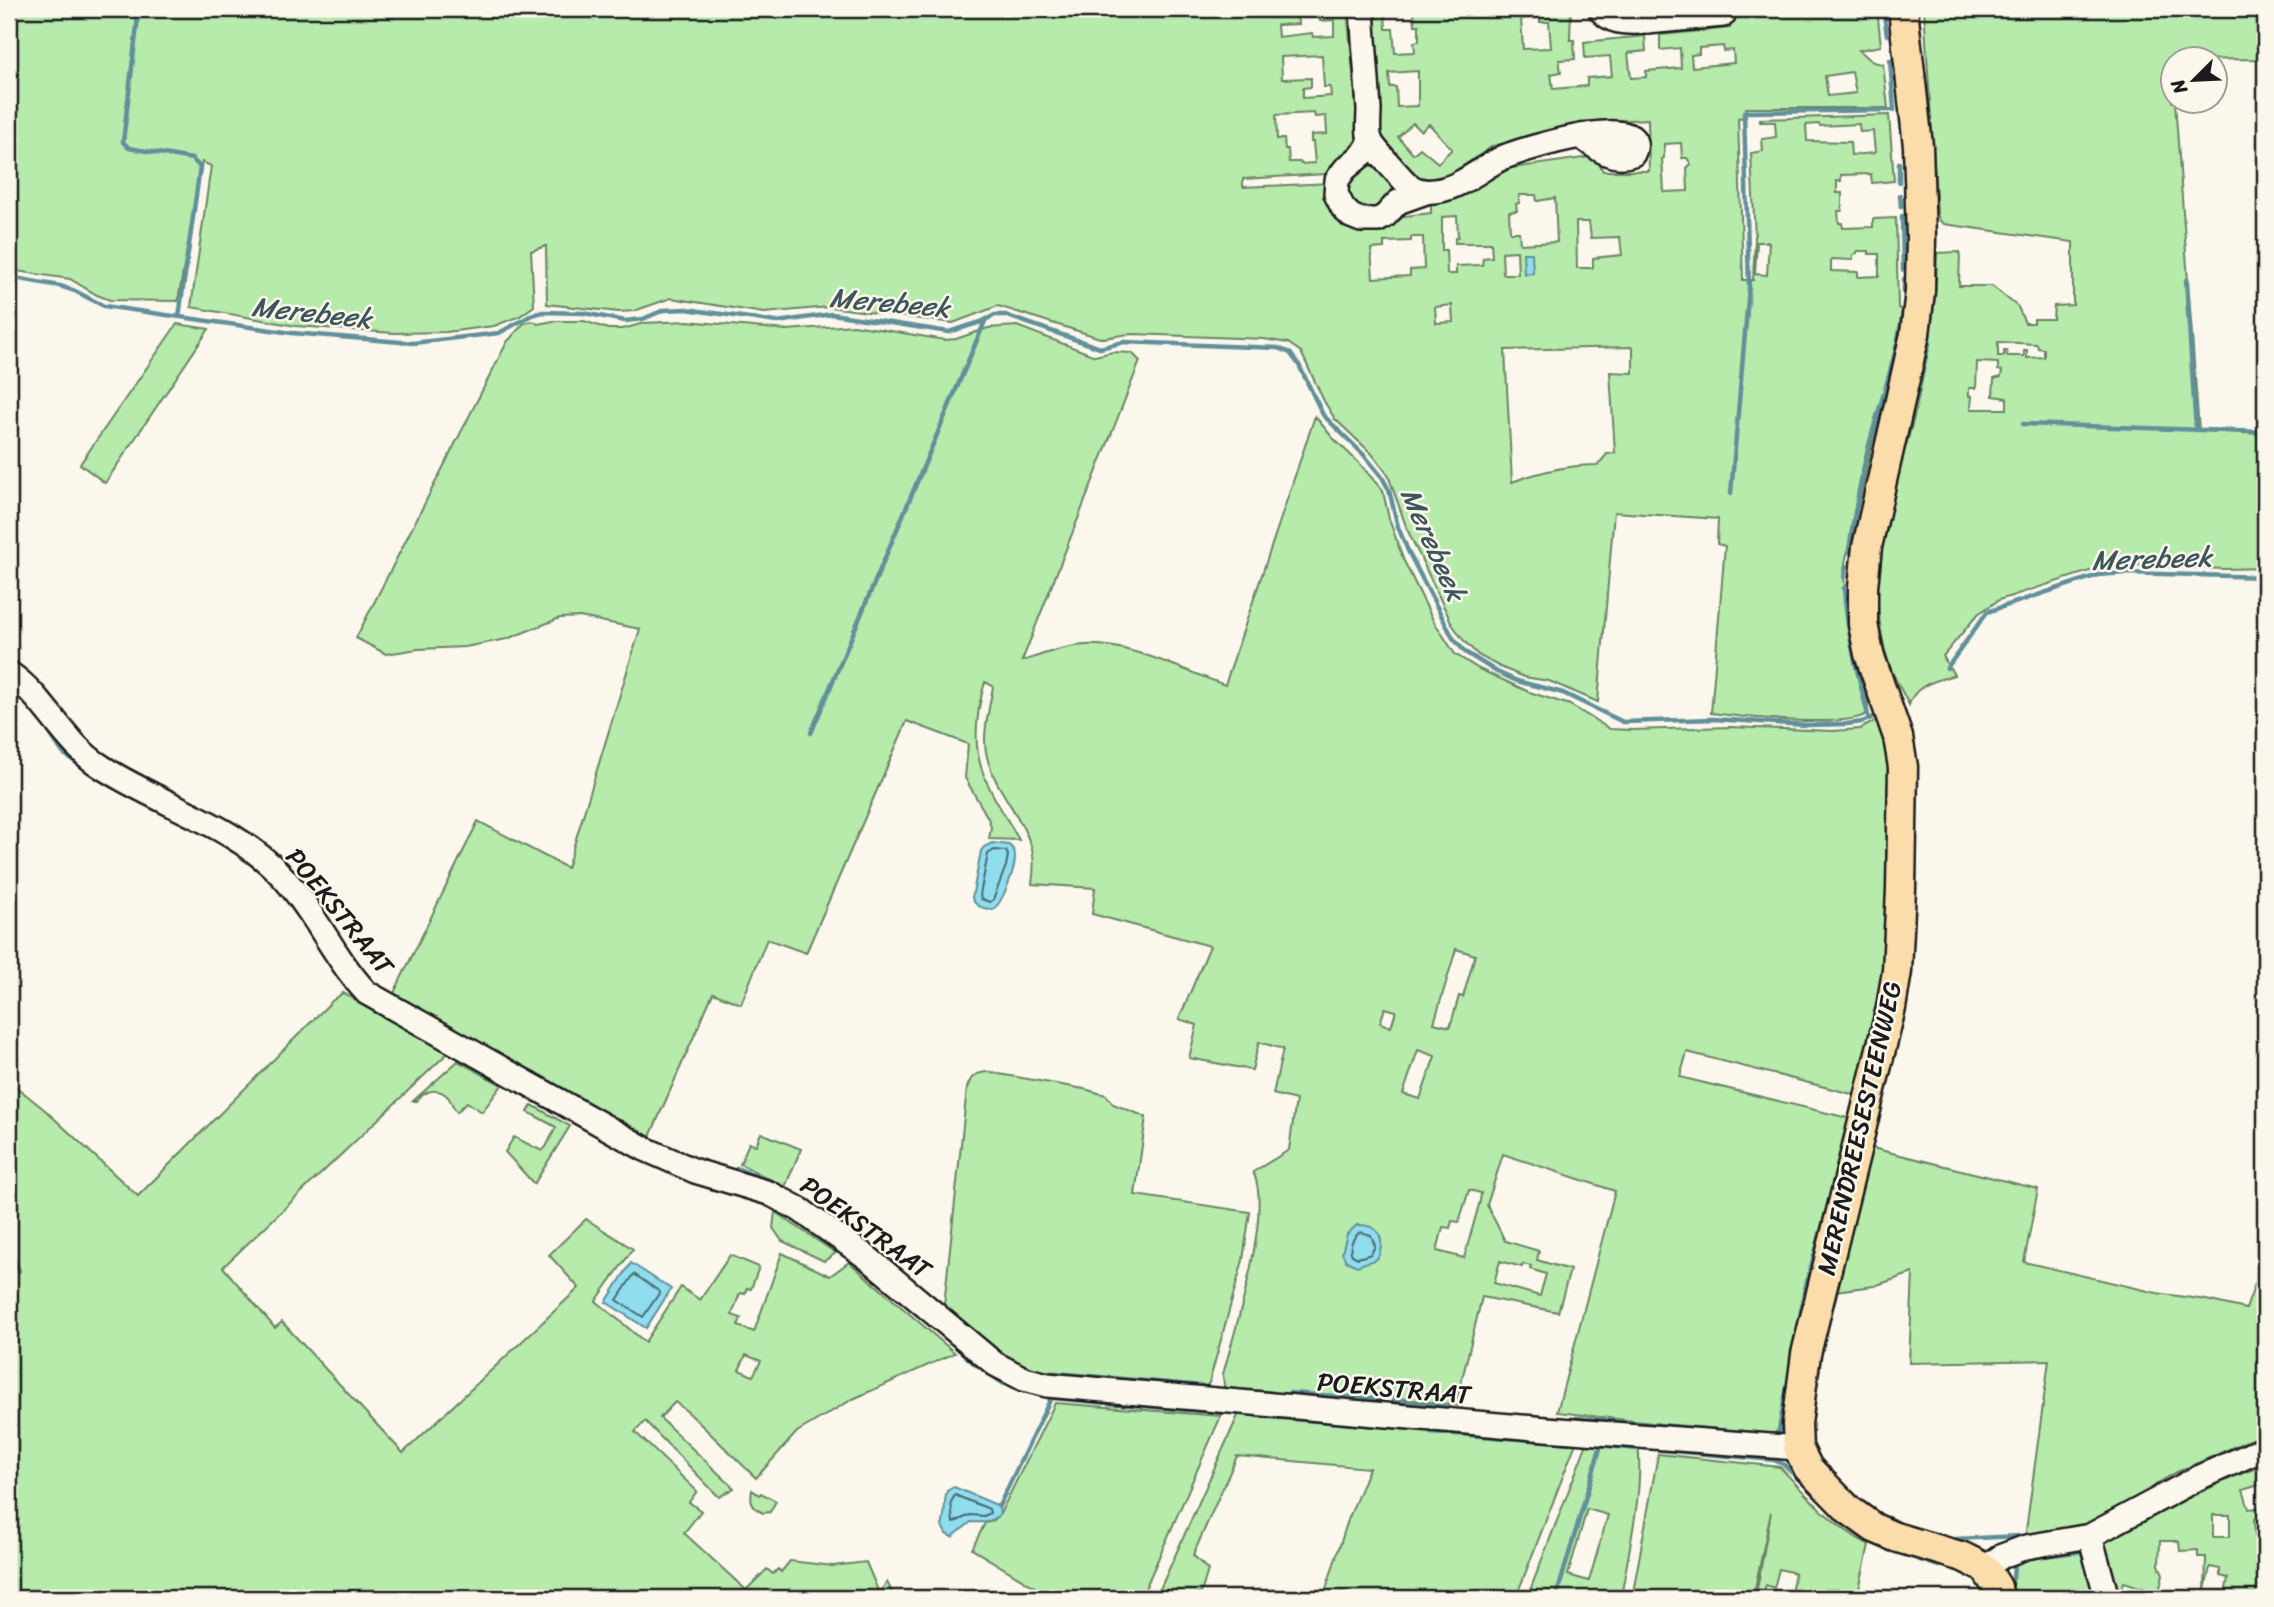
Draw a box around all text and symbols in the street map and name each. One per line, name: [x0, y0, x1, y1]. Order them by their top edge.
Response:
north arrow: [2158, 46, 2228, 116]
text: N: [2161, 73, 2197, 100]
water label: Merebeek: [828, 273, 954, 332]
water label: Merebeek: [249, 282, 377, 343]
water label: Merebeek: [1387, 479, 1481, 611]
water label: Merebeek: [2091, 532, 2215, 585]
street label: POEKSTRAAT: [274, 837, 408, 987]
street label: MERENDREESESTEENWEG: [1803, 976, 1915, 1280]
street label: POEKSTRAAT: [790, 1163, 943, 1292]
street label: POEKSTRAAT: [1315, 1358, 1475, 1418]

